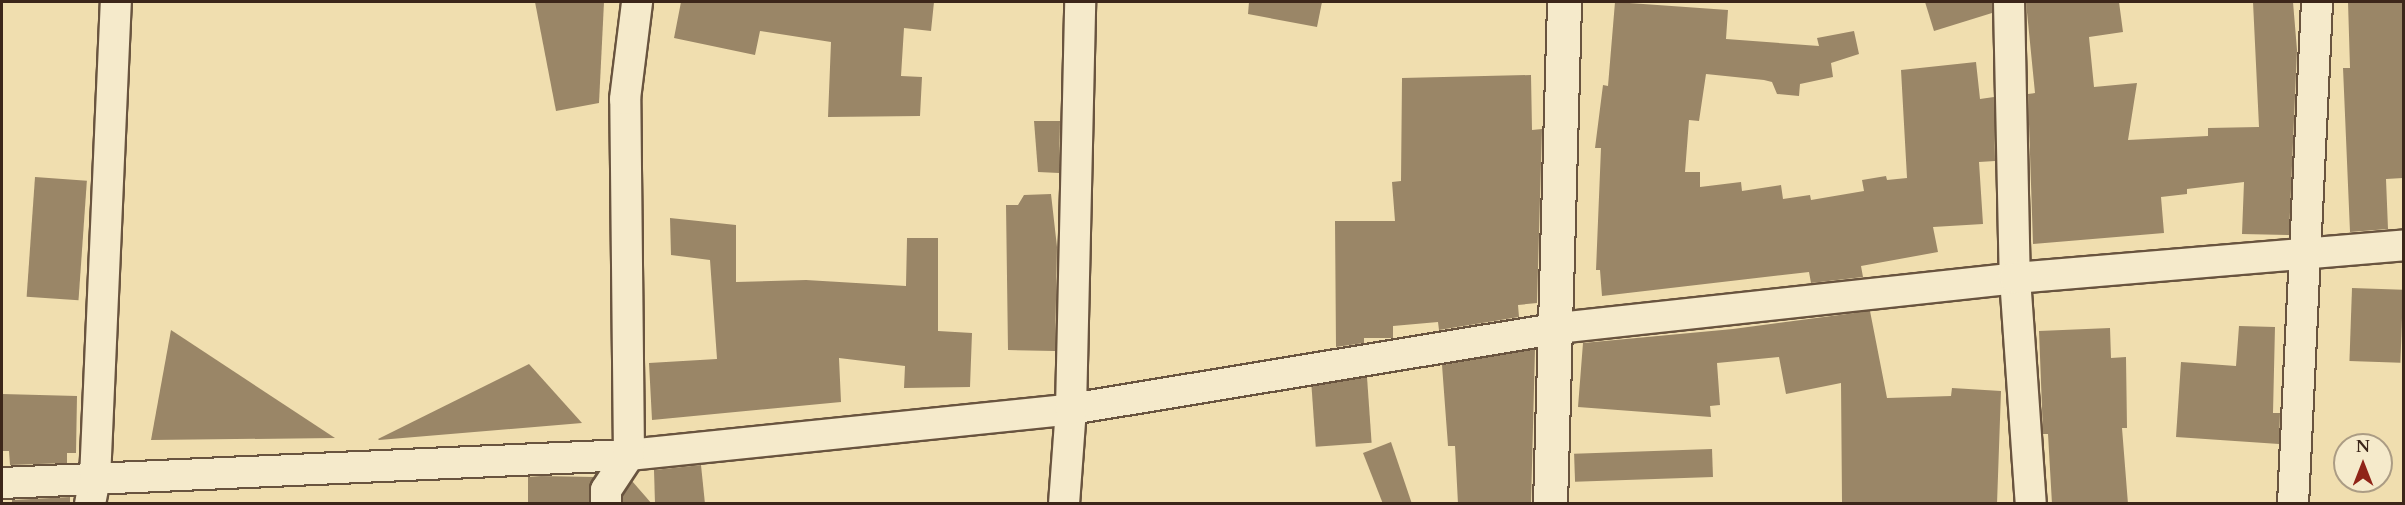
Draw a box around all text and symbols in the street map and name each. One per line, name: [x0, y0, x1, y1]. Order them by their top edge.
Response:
north arrow: [2333, 433, 2393, 493]
text: N: [2356, 436, 2370, 458]

